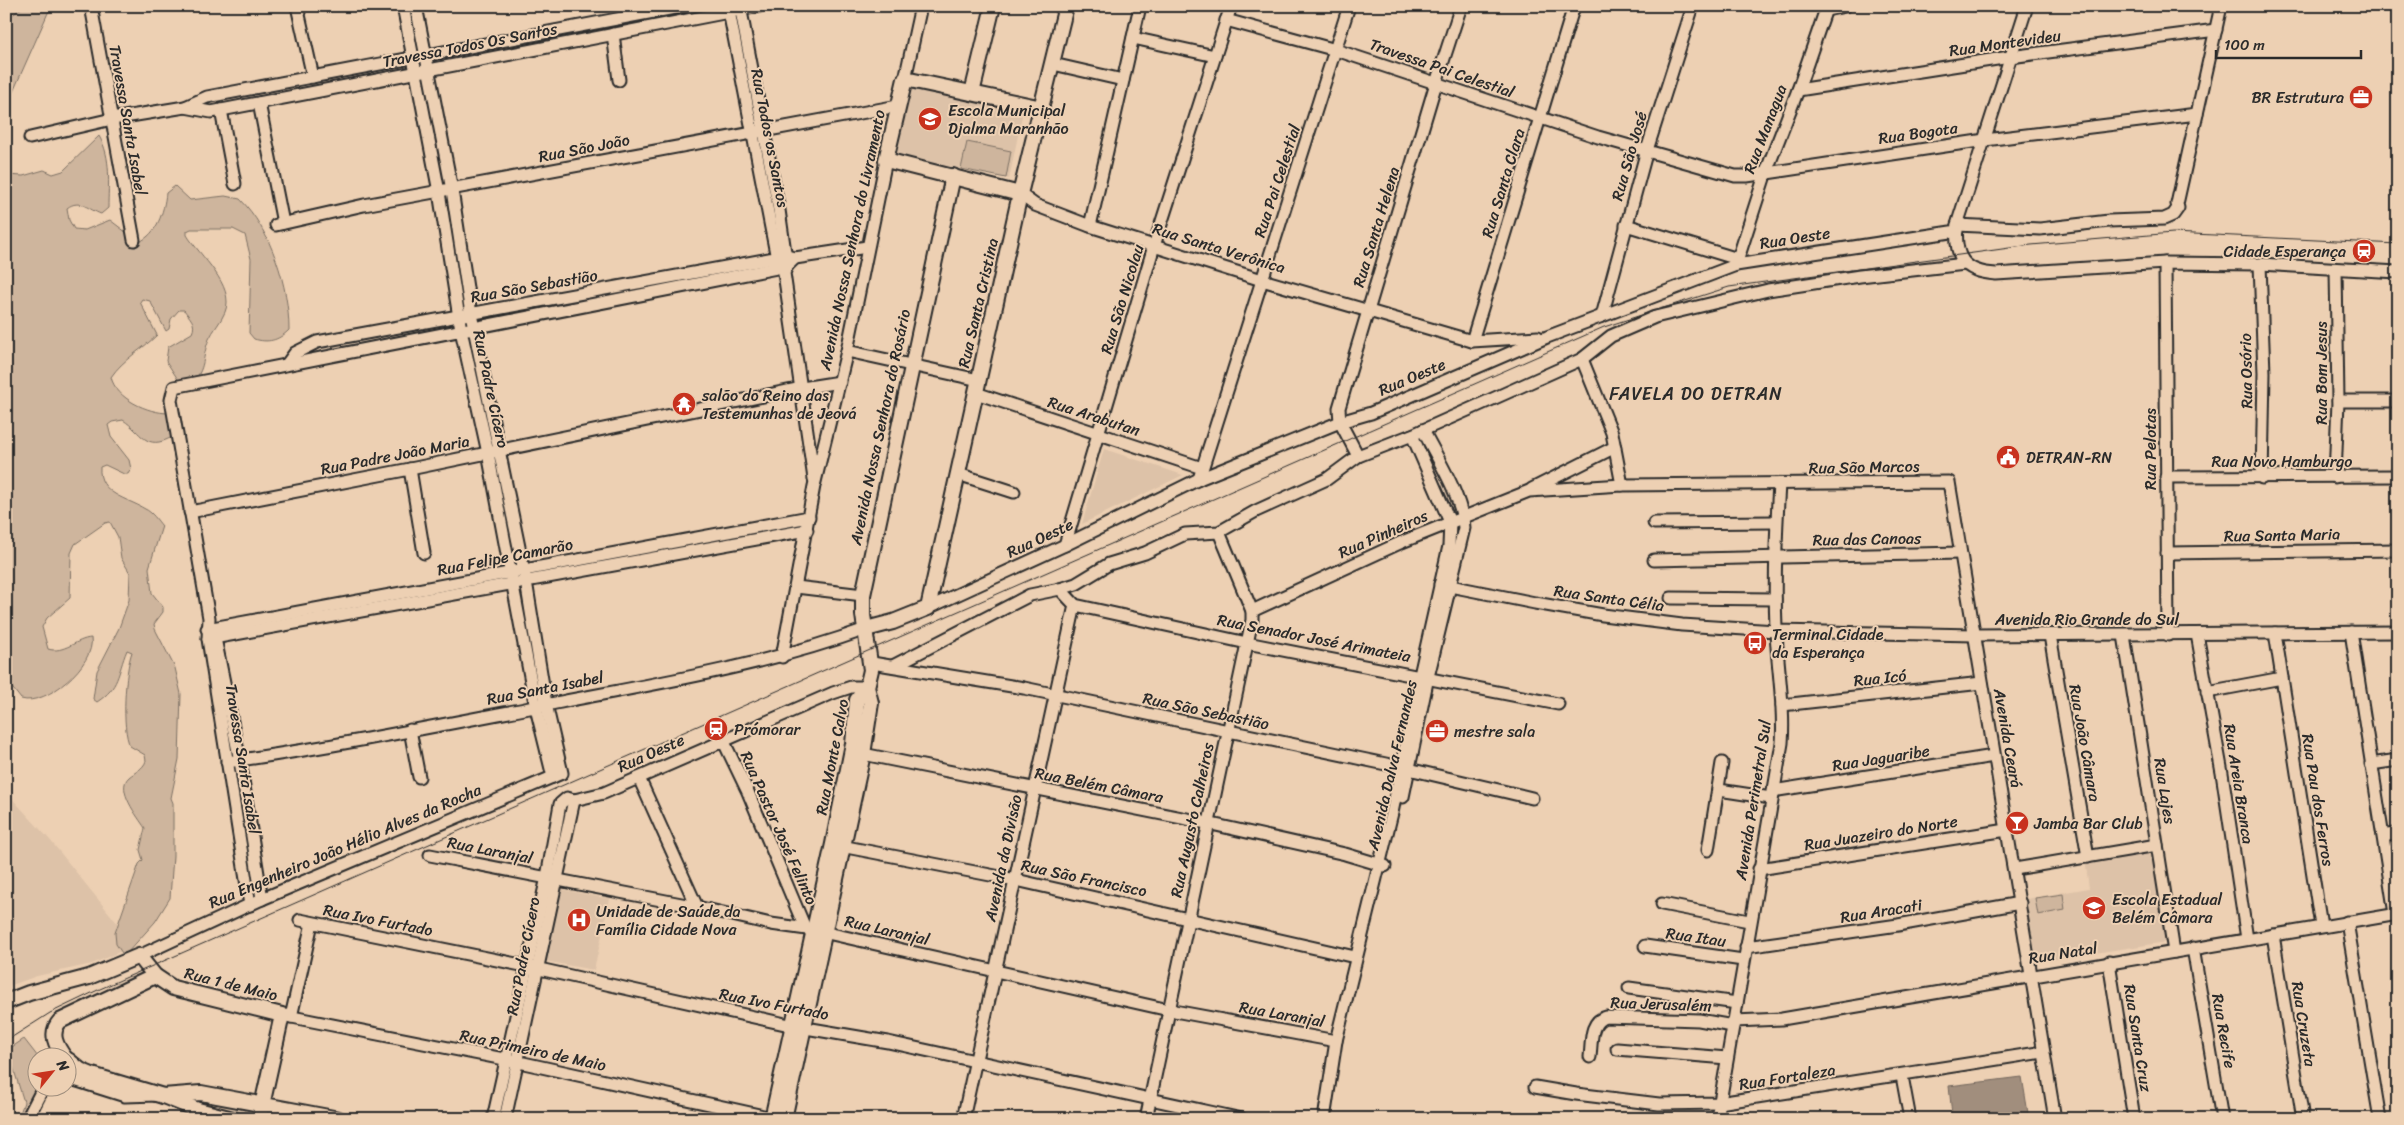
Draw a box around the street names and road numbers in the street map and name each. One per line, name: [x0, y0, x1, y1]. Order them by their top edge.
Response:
street label: Travessa Todos Os Santos: [380, 14, 560, 76]
street label: Rua Montevideu: [1947, 21, 2063, 65]
street label: Travessa Pai Celestial: [1366, 30, 1519, 107]
street label: Travessa Santa Isabel: [101, 43, 156, 198]
street label: Rua Todos os Santos: [742, 66, 798, 210]
street label: Rua Managua: [1735, 80, 1795, 178]
street label: Avenida Nossa Senhora do Livramento: [810, 107, 894, 374]
street label: Rua São José: [1602, 108, 1656, 204]
street label: Rua Bogota: [1876, 113, 1961, 153]
street label: Rua Pai Celestial: [1245, 120, 1309, 241]
street label: Rua São João: [536, 125, 632, 171]
street label: Rua Santa Clara: [1473, 125, 1533, 241]
street label: Rua Santa Helena: [1344, 163, 1408, 291]
street label: Rua Santa Verônica: [1149, 214, 1289, 282]
street label: Rua Oeste: [1758, 218, 1832, 258]
street label: Rua Santa Cristina: [949, 235, 1007, 371]
street label: Rua São Nicolau: [1092, 240, 1153, 358]
street label: Rua São Sebastião: [468, 261, 600, 311]
street label: Avenida Nossa Senhora do Rosário: [841, 306, 919, 549]
street label: Rua Bom Jesus: [2307, 321, 2336, 425]
street label: Rua Padre Cícero: [464, 327, 518, 451]
street label: Rua Osório: [2231, 333, 2261, 409]
street label: Rua Oeste: [1374, 350, 1450, 404]
street label: Rua Arabutan: [1044, 387, 1144, 445]
street label: Rua Pelotas: [2136, 408, 2165, 490]
street label: Rua Padre João Maria: [318, 426, 472, 484]
street label: Rua Novo Hamburgo: [2212, 447, 2352, 476]
street label: Rua São Marcos: [1808, 452, 1920, 482]
street label: Rua Pinheiros: [1333, 501, 1433, 567]
street label: Rua Oeste: [1002, 510, 1078, 566]
street label: Rua Santa Maria: [2224, 519, 2340, 551]
street label: Rua das Canoas: [1812, 524, 1922, 554]
street label: Rua Felipe Camarão: [435, 530, 575, 584]
street label: Rua Santa Célia: [1552, 576, 1666, 620]
street label: Rua Senador José Arimateia: [1215, 605, 1414, 671]
street label: Avenida Rio Grande do Sul: [1994, 605, 2180, 634]
street label: Rua Icó: [1852, 661, 1909, 695]
street label: Rua Santa Isabel: [484, 662, 606, 714]
street label: Avenida Dalva Fernandes: [1358, 676, 1426, 854]
street label: Travessa Santa Isabel: [217, 682, 269, 837]
street label: Rua João Câmara: [2060, 682, 2110, 804]
street label: Rua São Sebastião: [1140, 683, 1272, 739]
street label: Avenida Ceará: [1985, 685, 2031, 790]
street label: Rua Monte Calvo: [807, 696, 857, 817]
street label: Avenida Perimetral Sul: [1726, 717, 1780, 883]
street label: Rua Areia Branca: [2215, 722, 2263, 846]
street label: Rua Oeste: [613, 725, 689, 781]
street label: Rua Pau dos Ferros: [2293, 732, 2343, 869]
street label: Rua Jaguaribe: [1830, 736, 1932, 780]
street label: Rua Augusto Calheiros: [1161, 739, 1223, 900]
street label: Rua Pastor José Felinto: [732, 746, 826, 910]
street label: Rua Lajes: [2145, 756, 2185, 827]
street label: Rua Belém Câmara: [1032, 758, 1167, 812]
street label: Rua Engenheiro João Hélio Alves da Rocha: [204, 775, 487, 917]
street label: Avenida da Divisão: [975, 792, 1031, 925]
street label: Rua Juazeiro do Norte: [1802, 807, 1960, 859]
street label: Rua Laranjal: [445, 828, 536, 873]
street label: Rua São Francisco: [1018, 850, 1150, 906]
street label: Rua Aracati: [1838, 890, 1925, 932]
street label: Rua Padre Cícero: [497, 894, 549, 1018]
street label: Rua Ivo Furtado: [321, 895, 435, 945]
street label: Rua Laranjal: [842, 906, 933, 954]
street label: Rua Itau: [1664, 918, 1728, 956]
street label: Rua Natal: [2026, 933, 2100, 973]
street label: Rua 1 de Maio: [181, 958, 281, 1010]
street label: Rua Ivo Furtado: [717, 979, 831, 1029]
street label: Rua Cruzeta: [2283, 979, 2325, 1070]
street label: Rua Santa Cruz: [2115, 982, 2161, 1094]
street label: Rua Jerusalém: [1610, 988, 1712, 1020]
street label: Rua Recife: [2203, 991, 2245, 1071]
street label: Rua Laranjal: [1237, 992, 1327, 1036]
street label: Rua Primeiro de Maio: [457, 1020, 609, 1080]
street label: Rua Fortaleza: [1737, 1055, 1837, 1099]

